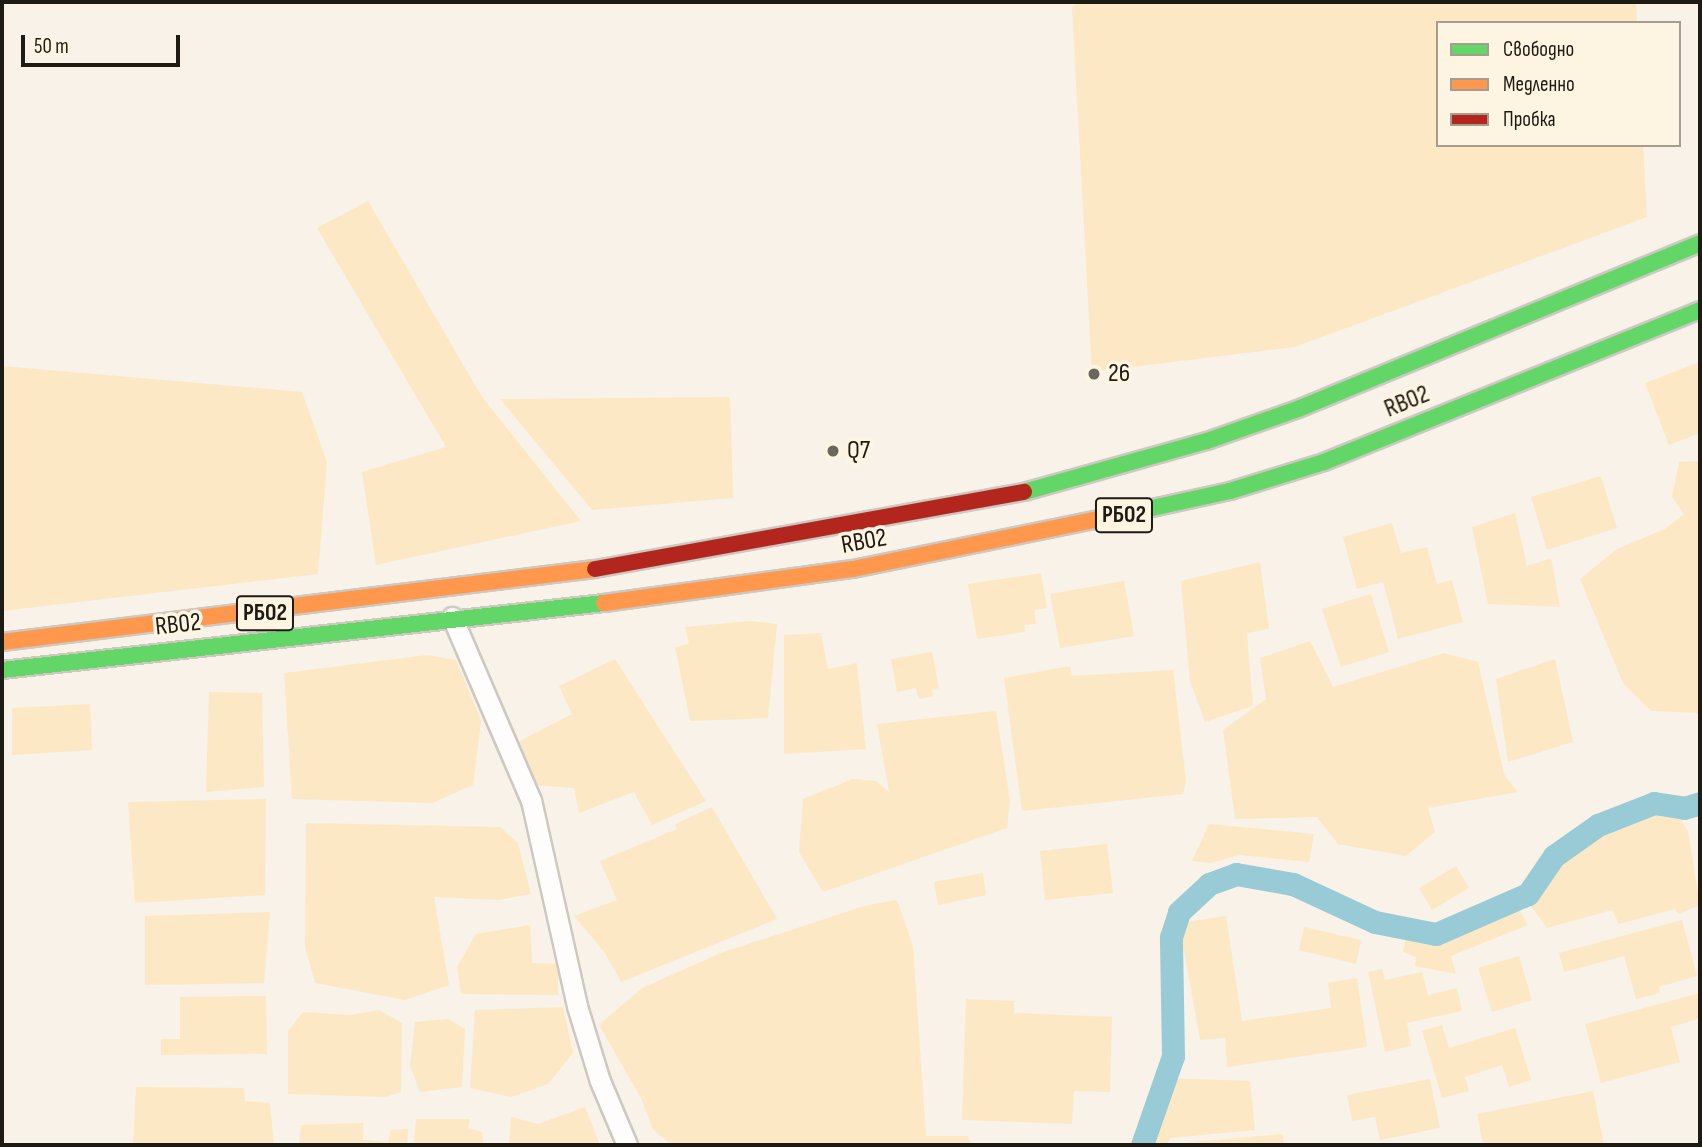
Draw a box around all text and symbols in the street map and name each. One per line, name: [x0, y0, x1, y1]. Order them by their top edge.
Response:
scale bar: [24, 21, 184, 65]
legend: [1436, 21, 1681, 147]
text: 50 m: [34, 34, 69, 59]
text: Свободно: [1503, 37, 1574, 62]
text: Медленно: [1503, 72, 1575, 97]
text: Пробка: [1503, 107, 1556, 132]
place label: 26: [1108, 358, 1130, 390]
marker: 26: [1086, 366, 1102, 382]
street label: RB02: [1380, 379, 1434, 425]
place label: Q7: [847, 435, 870, 467]
marker: Q7: [825, 443, 841, 459]
road number: РБ02: [1094, 494, 1154, 536]
street label: RB02: [839, 523, 889, 561]
road number: РБ02: [235, 592, 295, 634]
street label: RB02: [154, 607, 202, 643]

